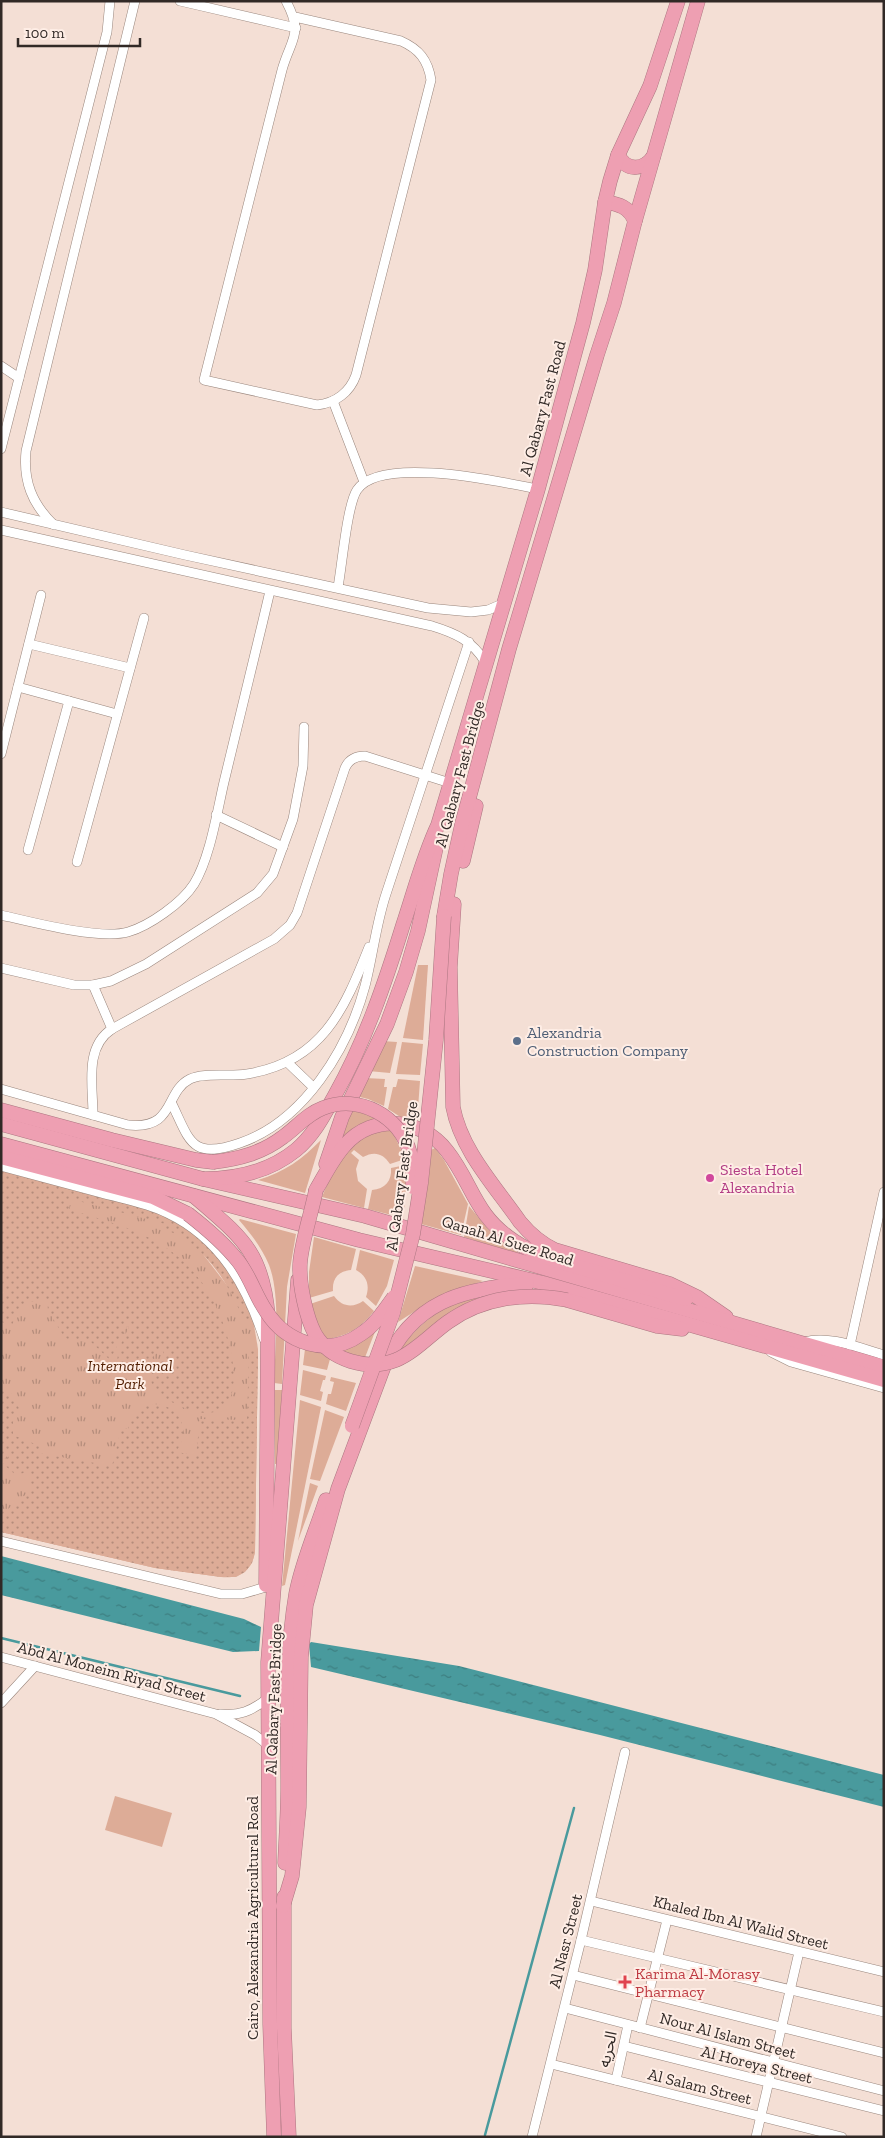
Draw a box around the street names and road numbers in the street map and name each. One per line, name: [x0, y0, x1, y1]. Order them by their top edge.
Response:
street label: Al Qabary Fast Road: [515, 338, 570, 478]
street label: Al Qabary Fast Bridge: [431, 699, 488, 850]
street label: Al Qabary Fast Bridge: [382, 1100, 421, 1252]
street label: Qanah Al Suez Road: [440, 1211, 576, 1270]
street label: Al Qabary Fast Bridge: [261, 1623, 286, 1775]
street label: Abd Al Moneim Riyad Street: [16, 1637, 208, 1706]
street label: Cairo, Alexandria Agricultural Road: [243, 1796, 262, 2040]
street label: Khaled Ibn Al Walid Street: [651, 1891, 831, 1954]
street label: Al Nasr Street: [545, 1892, 586, 1990]
street label: Nour Al Islam Street: [658, 2008, 798, 2063]
street label: الحريه: [594, 2029, 621, 2069]
street label: Al Horeya Street: [699, 2041, 814, 2087]
street label: Al Salam Street: [646, 2064, 754, 2109]

